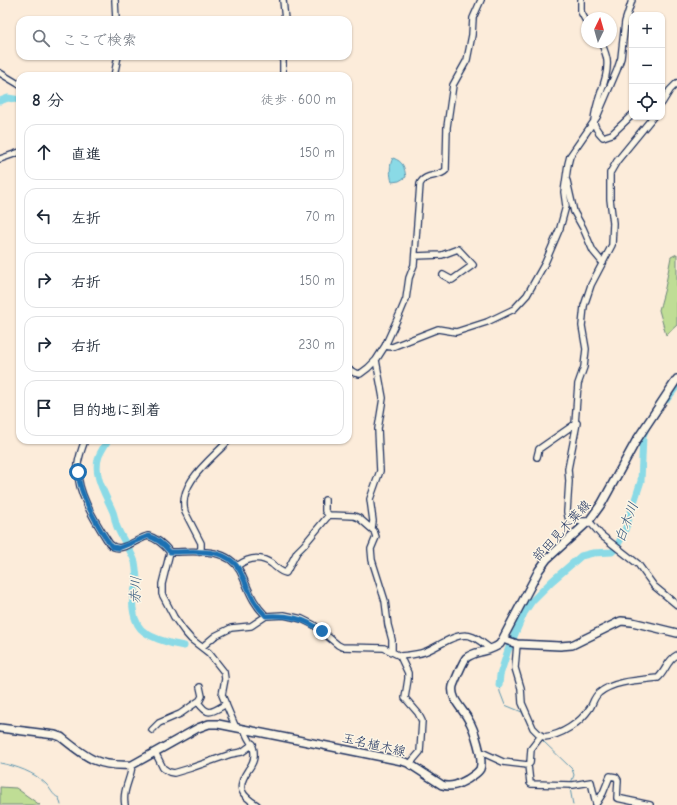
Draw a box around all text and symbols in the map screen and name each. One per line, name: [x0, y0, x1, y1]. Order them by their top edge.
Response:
north arrow: [581, 12, 617, 48]
map controls: [629, 12, 665, 120]
button: +: [629, 12, 665, 48]
search box: [16, 16, 352, 60]
icon: search: [30, 27, 52, 49]
text: ここで検索: [62, 31, 137, 49]
button: −: [629, 48, 665, 84]
button: locate: [629, 84, 665, 120]
text: 8 分: [32, 91, 64, 110]
text: 徒歩 · 600 m: [261, 92, 336, 107]
icon: ahead: [33, 141, 55, 163]
text: 直進: [71, 145, 101, 163]
text: 150 m: [300, 145, 335, 160]
icon: left: [33, 205, 55, 227]
text: 左折: [71, 209, 101, 227]
text: 70 m: [306, 209, 335, 224]
icon: right: [33, 269, 55, 291]
text: 右折: [71, 273, 101, 291]
text: 150 m: [300, 273, 335, 288]
icon: right: [33, 333, 55, 355]
text: 右折: [71, 337, 101, 355]
text: 230 m: [299, 337, 335, 352]
icon: arrive: [33, 397, 55, 419]
text: 目的地に到着: [71, 401, 161, 419]
route start: [69, 463, 87, 481]
street label: 部田見木葉線: [529, 496, 594, 564]
water label: 白木川: [611, 500, 642, 545]
water label: 赤川: [126, 576, 145, 604]
route end: [313, 622, 331, 640]
street label: 玉名植木線: [341, 730, 408, 759]

